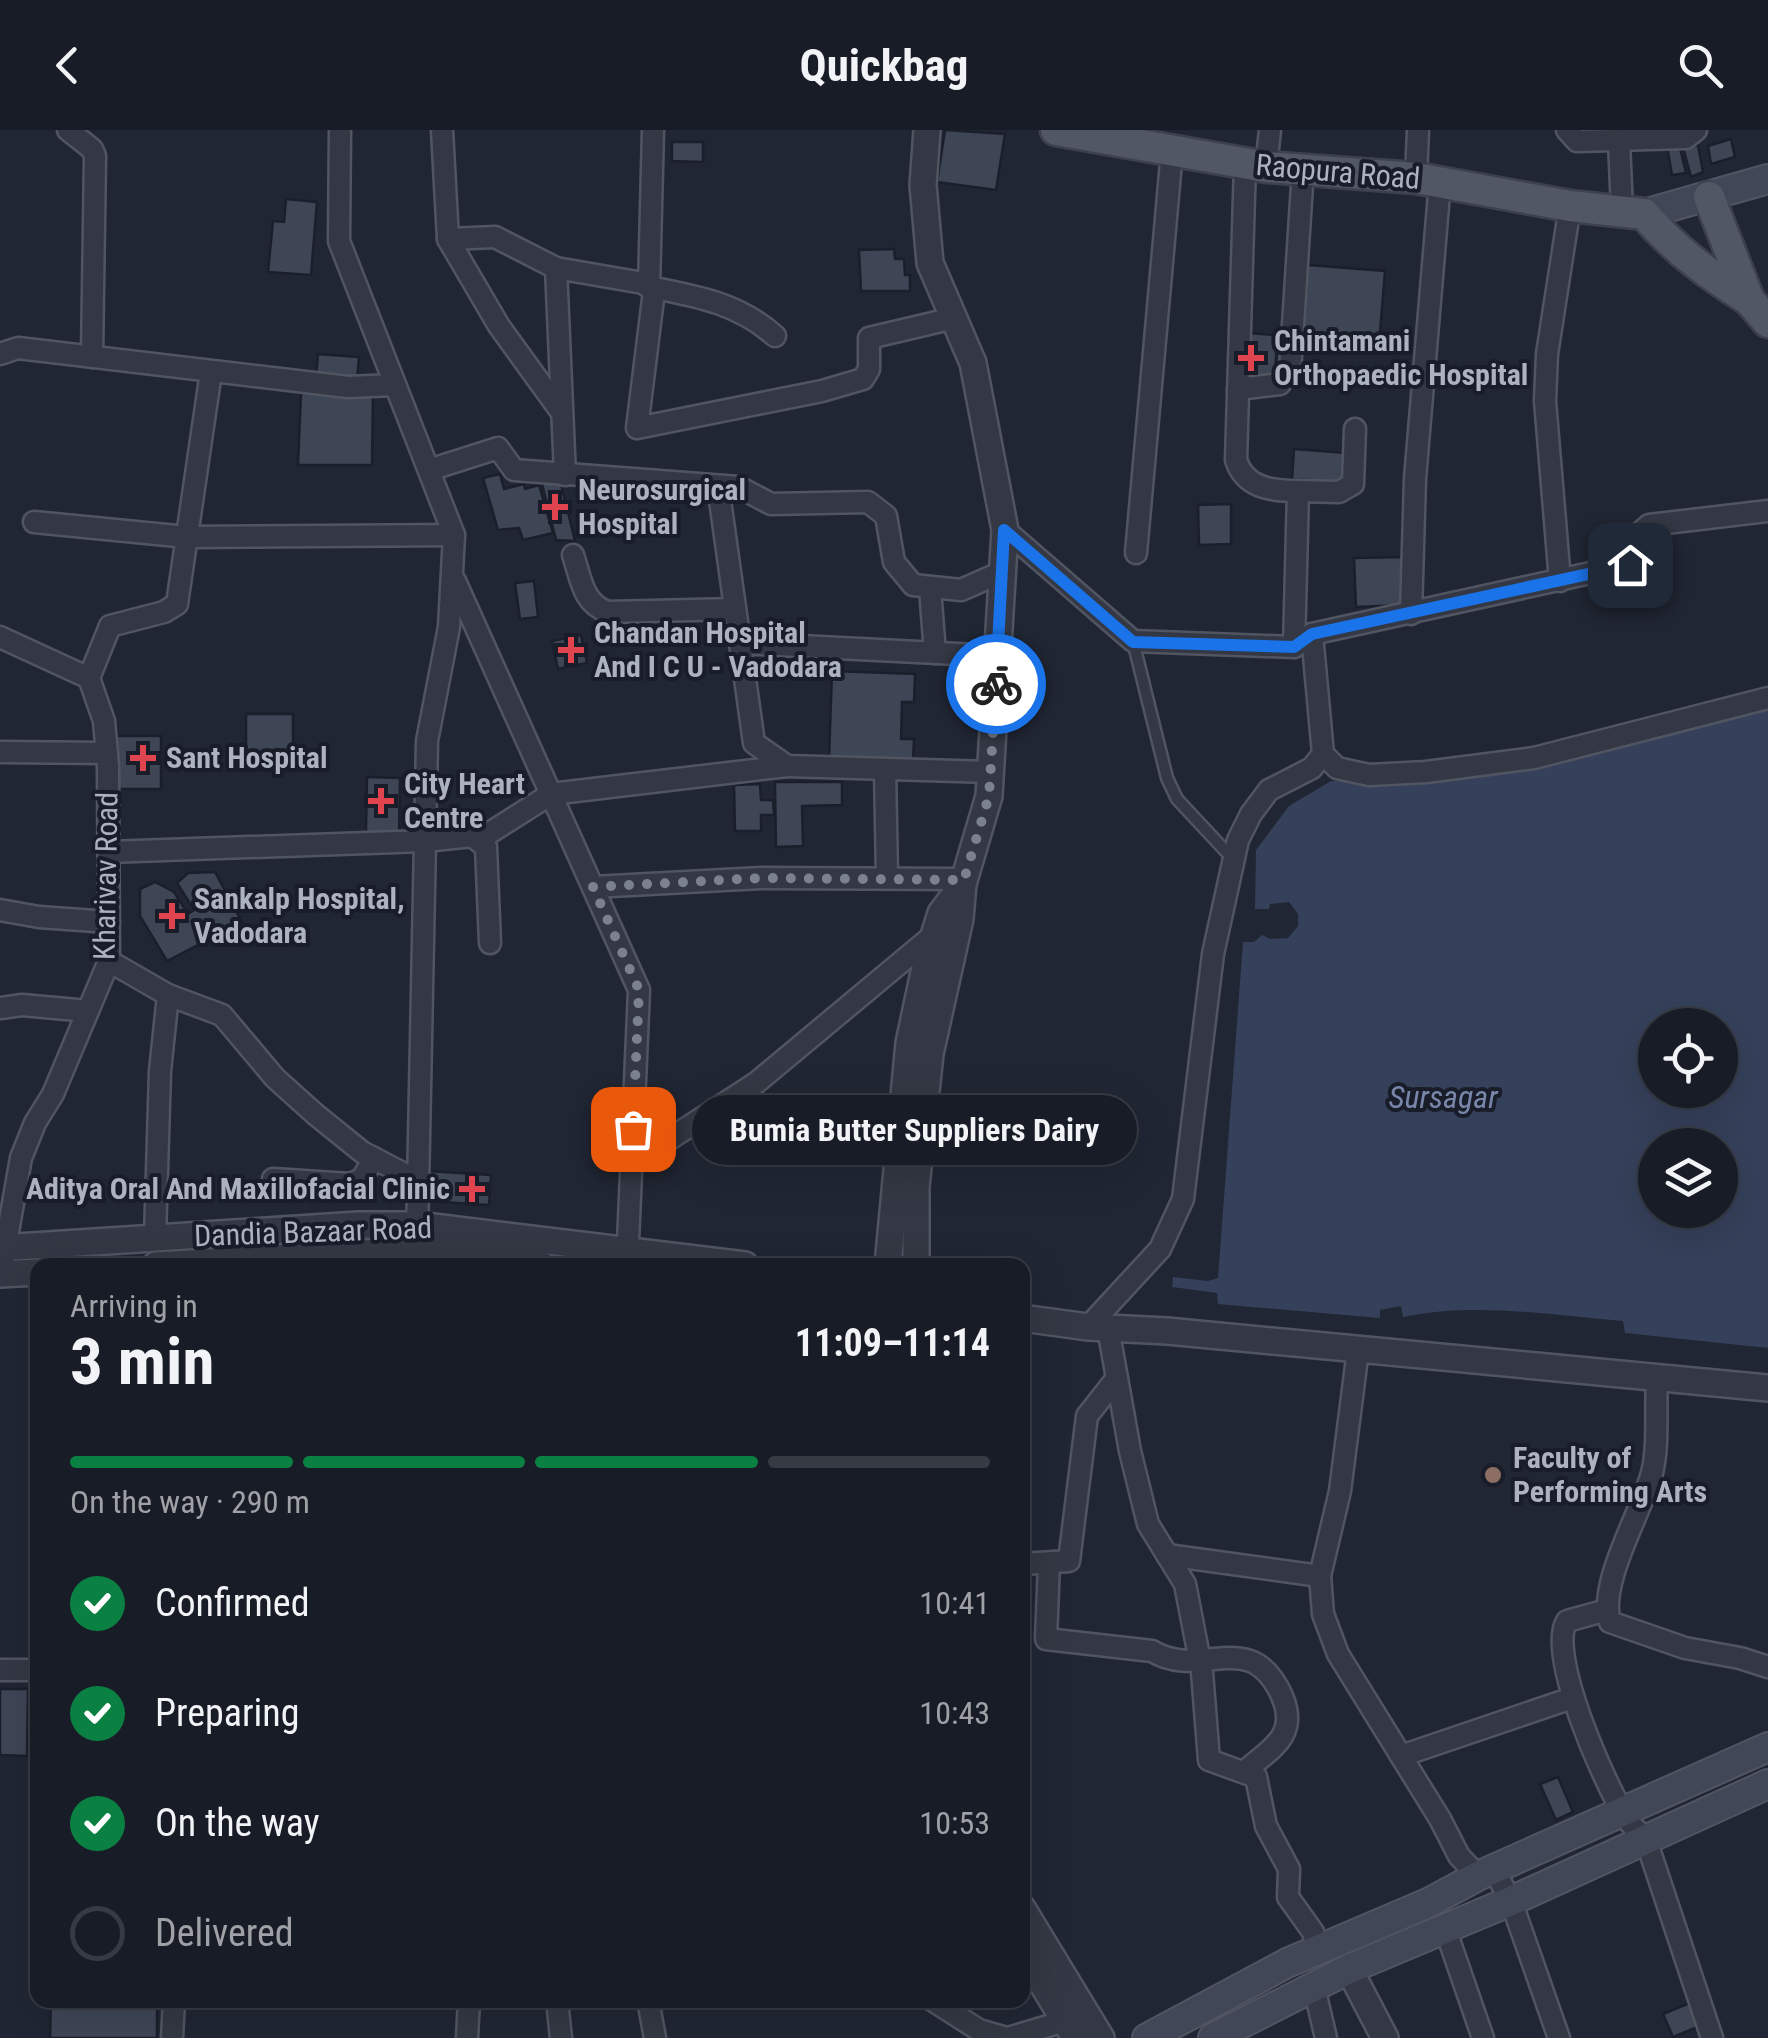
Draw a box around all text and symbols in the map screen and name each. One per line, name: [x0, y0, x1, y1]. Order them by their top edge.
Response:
icon: back: [40, 38, 95, 93]
icon: search: [1673, 38, 1728, 93]
text: Quickbag: [800, 39, 968, 92]
street label: Raopura Road: [1254, 147, 1422, 196]
place label: Chintamani Orthopaedic Hospital: [1274, 323, 1528, 392]
marker: Chintamani Orthopaedic Hospital: [1238, 345, 1264, 371]
place label: Neurosurgical Hospital: [578, 472, 746, 541]
marker: Neurosurgical Hospital: [542, 494, 568, 520]
pin: [1588, 523, 1673, 608]
icon: home: [1603, 538, 1658, 593]
place label: Chandan Hospital And I C U - Vadodara: [594, 615, 842, 684]
courier: [946, 634, 1046, 734]
marker: Chandan Hospital And I C U - Vadodara: [558, 637, 584, 663]
icon: bike: [969, 657, 1024, 712]
place label: Sant Hospital: [166, 740, 327, 775]
marker: Sant Hospital: [130, 745, 156, 771]
place label: City Heart Centre: [404, 766, 525, 835]
marker: City Heart Centre: [368, 788, 394, 814]
street label: Kharivav Road: [87, 792, 124, 960]
place label: Sankalp Hospital, Vadodara: [194, 881, 405, 950]
marker: Sankalp Hospital, Vadodara: [159, 903, 185, 929]
map controls: [1638, 1008, 1738, 1228]
button: locate: [1638, 1008, 1738, 1108]
water label: Sursagar: [1388, 1078, 1499, 1116]
pin: [591, 1087, 676, 1172]
callout: Bumia Butter Suppliers Dairy: [693, 1094, 1138, 1164]
icon: bag: [606, 1102, 661, 1157]
text: Bumia Butter Suppliers Dairy: [730, 1111, 1099, 1149]
button: layers: [1638, 1128, 1738, 1228]
place label: Aditya Oral And Maxillofacial Clinic: [26, 1171, 450, 1206]
marker: Aditya Oral And Maxillofacial Clinic: [459, 1176, 485, 1202]
street label: Dandia Bazaar Road: [193, 1210, 433, 1253]
text: Arriving in: [70, 1287, 198, 1325]
text: 11:09–11:14: [795, 1321, 990, 1365]
text: 3 min: [70, 1324, 214, 1400]
place label: Faculty of Performing Arts: [1513, 1440, 1707, 1509]
marker: Faculty of Performing Arts: [1482, 1464, 1504, 1486]
text: On the way · 290 m: [70, 1483, 310, 1521]
icon: check: [70, 1576, 125, 1631]
text: Confirmed: [155, 1581, 310, 1625]
text: 10:41: [919, 1584, 990, 1622]
icon: check: [70, 1686, 125, 1741]
text: Preparing: [155, 1691, 300, 1735]
text: 10:43: [919, 1694, 990, 1732]
icon: check: [70, 1796, 125, 1851]
text: On the way: [155, 1801, 320, 1845]
text: 10:53: [919, 1804, 990, 1842]
text: Delivered: [155, 1911, 294, 1955]

